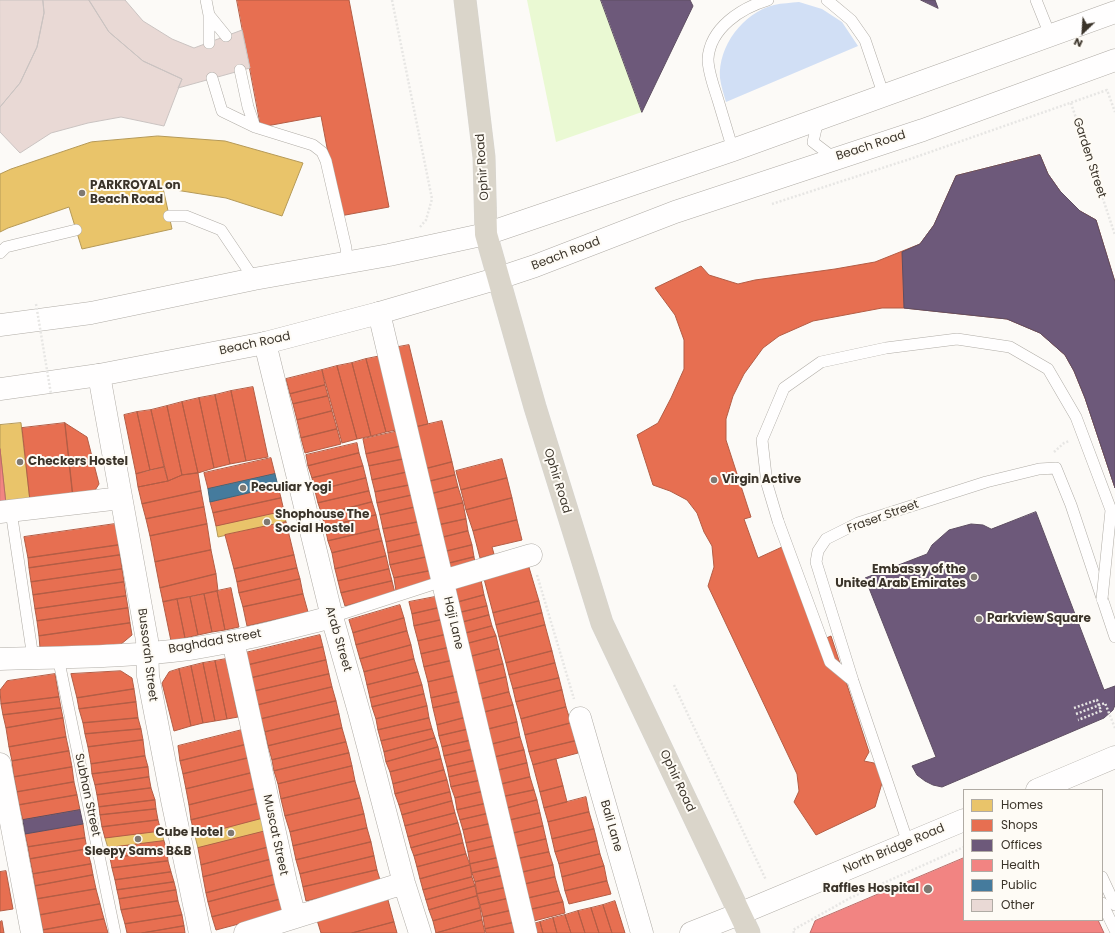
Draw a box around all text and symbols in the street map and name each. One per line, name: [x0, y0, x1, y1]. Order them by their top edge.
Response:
north arrow: [1063, 12, 1103, 52]
text: N: [1071, 34, 1085, 52]
street label: Garden Street: [1069, 116, 1109, 200]
street label: Beach Road: [834, 128, 908, 164]
street label: Ophir Road: [473, 133, 493, 201]
place label: PARKROYAL on Beach Road: [90, 179, 181, 207]
marker: PARKROYAL on Beach Road: [77, 188, 87, 198]
street label: Beach Road: [530, 234, 602, 274]
street label: Beach Road: [218, 329, 292, 359]
street label: Ophir Road: [540, 447, 574, 515]
place label: Checkers Hostel: [28, 455, 128, 469]
marker: Checkers Hostel: [15, 457, 25, 467]
place label: Virgin Active: [722, 473, 801, 487]
marker: Virgin Active: [709, 475, 719, 485]
place label: Peculiar Yogi: [251, 481, 332, 495]
marker: Peculiar Yogi: [238, 483, 248, 493]
street label: Fraser Street: [845, 497, 921, 537]
place label: Shophouse The Social Hostel: [275, 508, 369, 536]
marker: Shophouse The Social Hostel: [262, 517, 272, 527]
place label: Embassy of the United Arab Emirates: [835, 563, 966, 591]
marker: Embassy of the United Arab Emirates: [969, 572, 979, 582]
street label: Haji Lane: [440, 595, 466, 651]
street label: Arab Street: [322, 605, 354, 673]
street label: Bussorah Street: [134, 608, 160, 702]
place label: Parkview Square: [987, 612, 1091, 626]
marker: Parkview Square: [974, 614, 984, 624]
street label: Baghdad Street: [167, 627, 263, 657]
street label: Ophir Road: [656, 748, 698, 814]
street label: Subhan Street: [71, 752, 103, 838]
legend: [963, 789, 1103, 921]
street label: Muscat Street: [259, 793, 291, 877]
text: Homes: [1001, 796, 1043, 813]
street label: Bali Lane: [597, 799, 625, 853]
text: Shops: [1001, 816, 1038, 833]
street label: North Bridge Road: [841, 821, 947, 877]
place label: Cube Hotel: [155, 826, 223, 840]
marker: Cube Hotel: [226, 828, 236, 838]
marker: Sleepy Sams B&B: [133, 834, 143, 844]
text: Offices: [1001, 836, 1042, 853]
place label: Sleepy Sams B&B: [85, 845, 191, 859]
text: Health: [1001, 856, 1040, 873]
text: Public: [1001, 876, 1037, 893]
place label: Raffles Hospital: [823, 882, 919, 896]
marker: Raffles Hospital: [922, 883, 934, 895]
text: Other: [1001, 896, 1034, 913]

